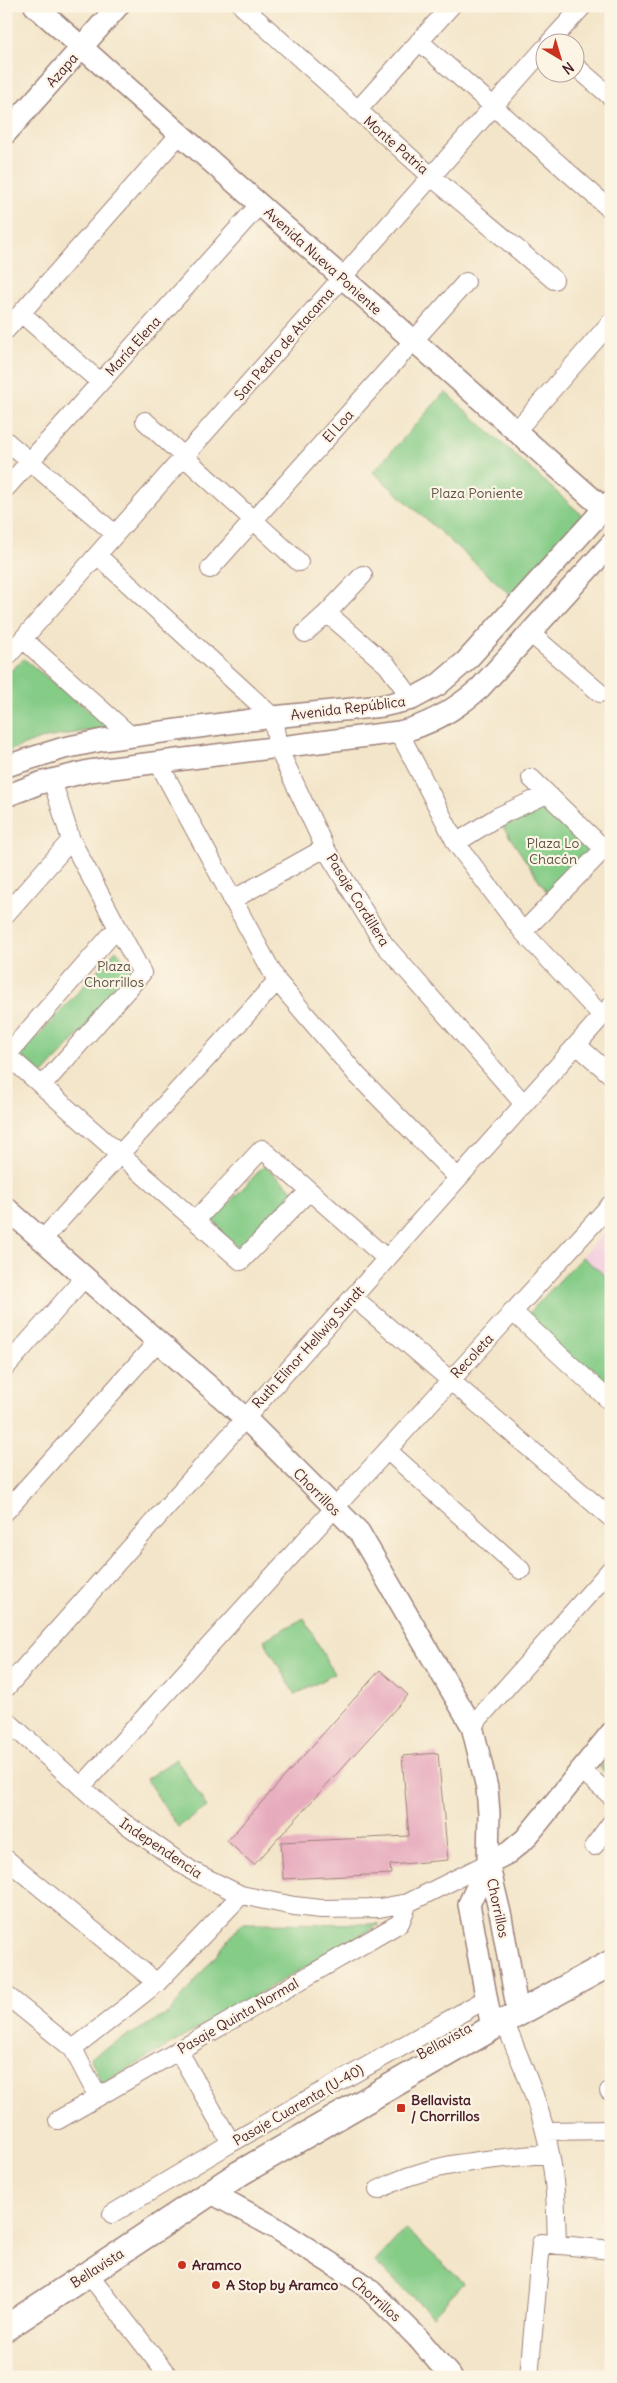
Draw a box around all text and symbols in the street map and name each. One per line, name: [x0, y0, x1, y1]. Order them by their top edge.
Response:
north arrow: [534, 32, 584, 82]
street label: Azapa: [42, 49, 82, 91]
text: N: [559, 58, 577, 78]
street label: Monte Patria: [360, 112, 432, 178]
street label: Avenida Nueva Poniente: [260, 203, 386, 319]
street label: San Pedro de Atacama: [230, 284, 338, 404]
street label: María Elena: [101, 312, 165, 380]
street label: El Loa: [319, 406, 357, 446]
park label: Plaza Poniente: [431, 484, 523, 502]
street label: Avenida República: [290, 692, 406, 724]
park label: Plaza Lo Chacón: [527, 834, 580, 868]
street label: Pasaje Cordillera: [322, 850, 394, 950]
park label: Plaza Chorrillos: [84, 957, 144, 991]
street label: Ruth Elinor Hellwig Sundt: [248, 1282, 368, 1412]
street label: Recoleta: [447, 1330, 497, 1382]
street label: Chorrillos: [289, 1464, 345, 1520]
street label: Independencia: [116, 1814, 206, 1882]
street label: Chorrillos: [483, 1877, 513, 1939]
street label: Pasaje Quinta Normal: [174, 1974, 302, 2058]
street label: Bellavista: [413, 2019, 475, 2063]
street label: Pasaje Cuarenta (U-40): [230, 2060, 366, 2150]
place label: Bellavista / Chorrillos: [411, 2091, 480, 2125]
marker: Bellavista / Chorrillos: [395, 2102, 407, 2114]
street label: Bellavista: [67, 2244, 127, 2292]
place label: Aramco: [192, 2256, 242, 2274]
marker: Aramco: [176, 2259, 188, 2271]
street label: Chorrillos: [347, 2272, 405, 2326]
place label: A Stop by Aramco: [226, 2276, 339, 2294]
marker: A Stop by Aramco: [210, 2279, 222, 2291]

